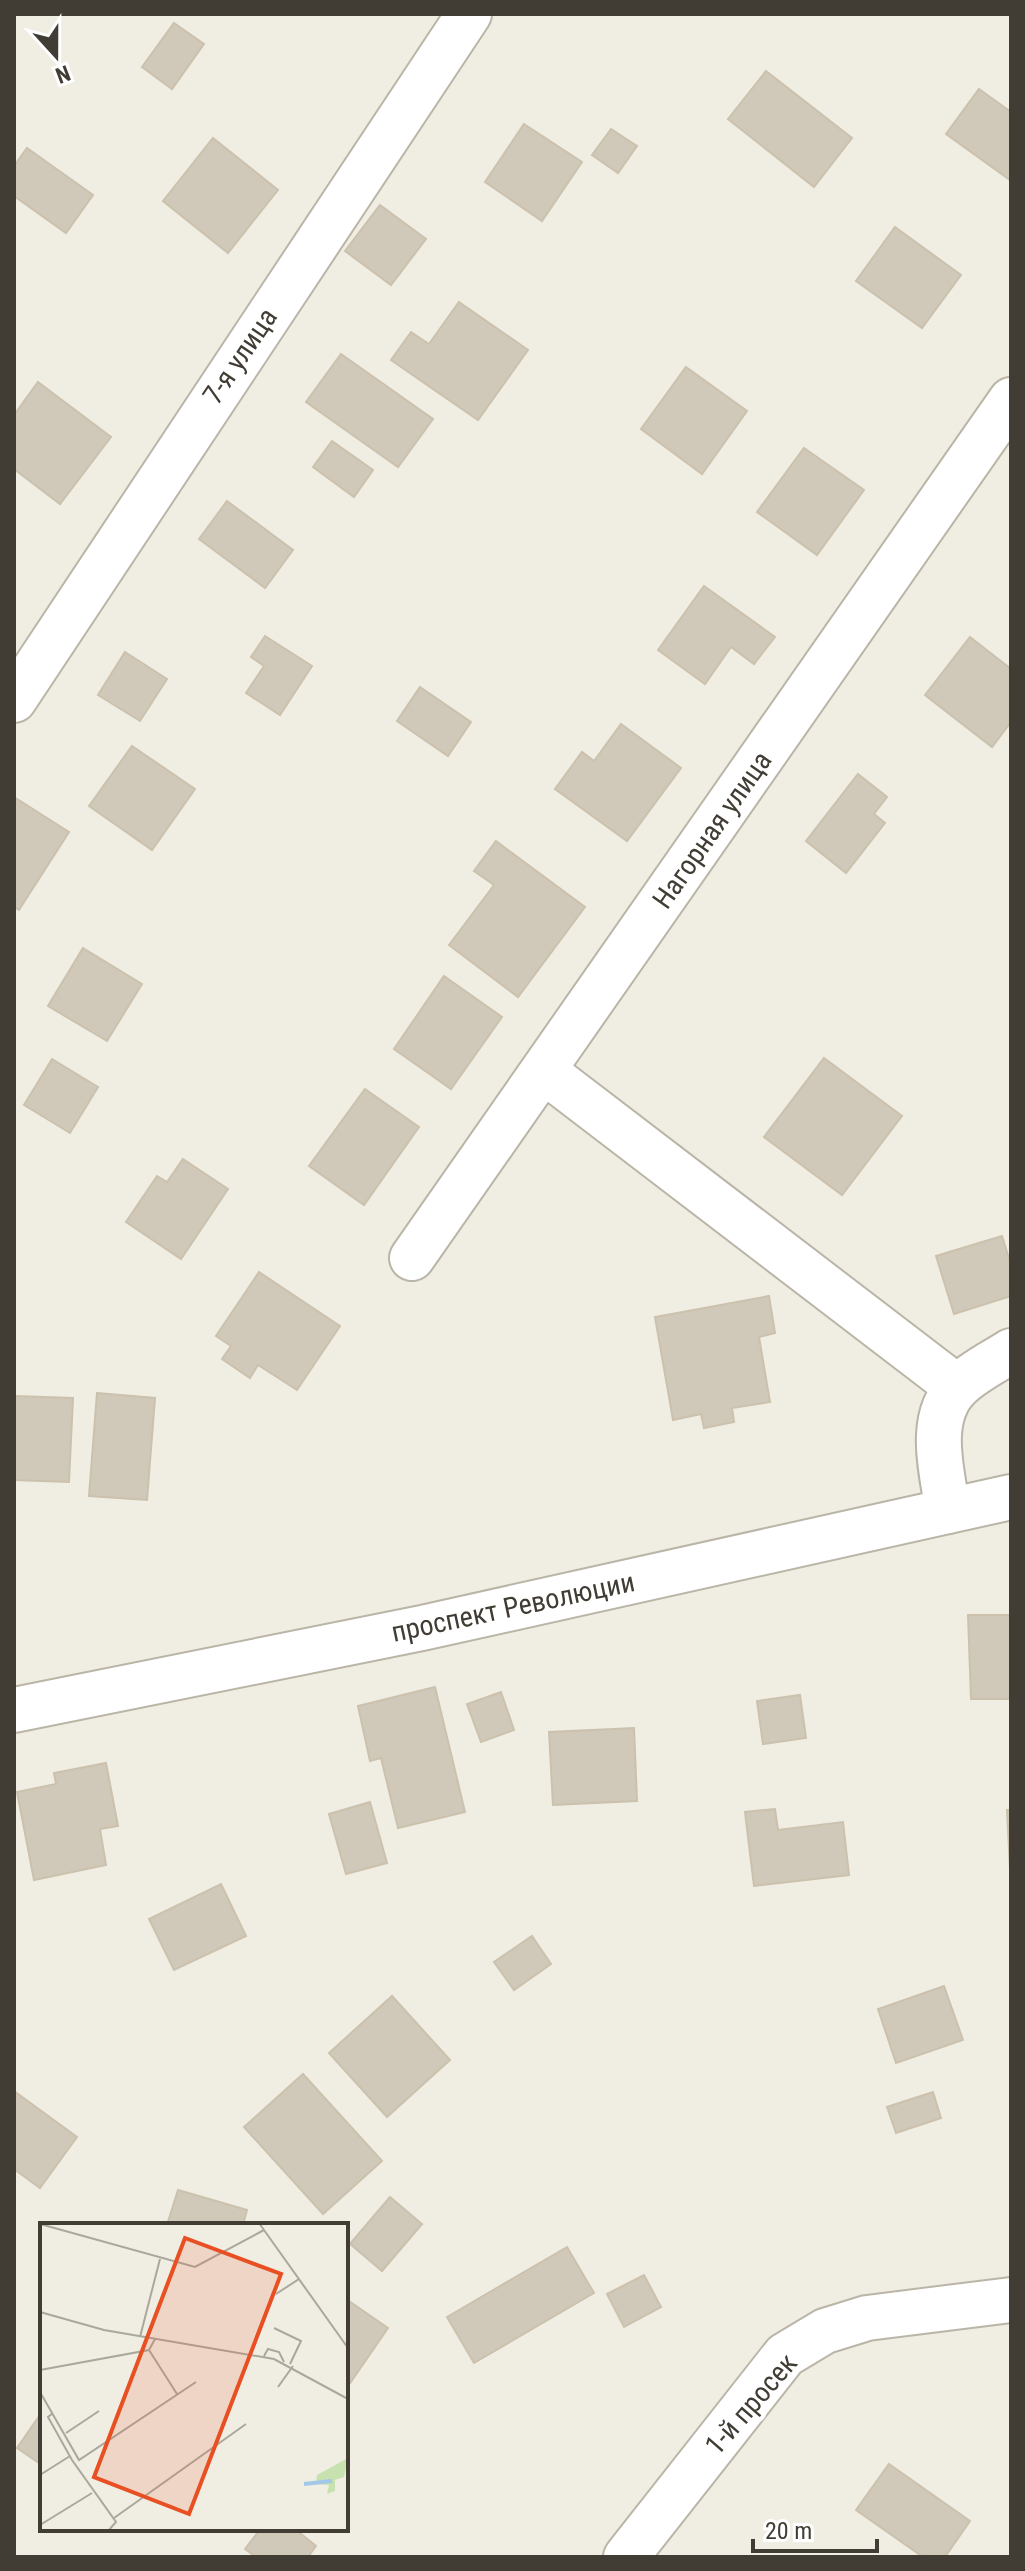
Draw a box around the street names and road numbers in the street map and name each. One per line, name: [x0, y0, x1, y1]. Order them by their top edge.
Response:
street label: 7-я улица: [196, 302, 284, 410]
street label: Нагорная улица: [646, 745, 778, 915]
street label: проспект Революции: [388, 1565, 638, 1649]
street label: 1-й просек: [698, 2347, 804, 2461]

